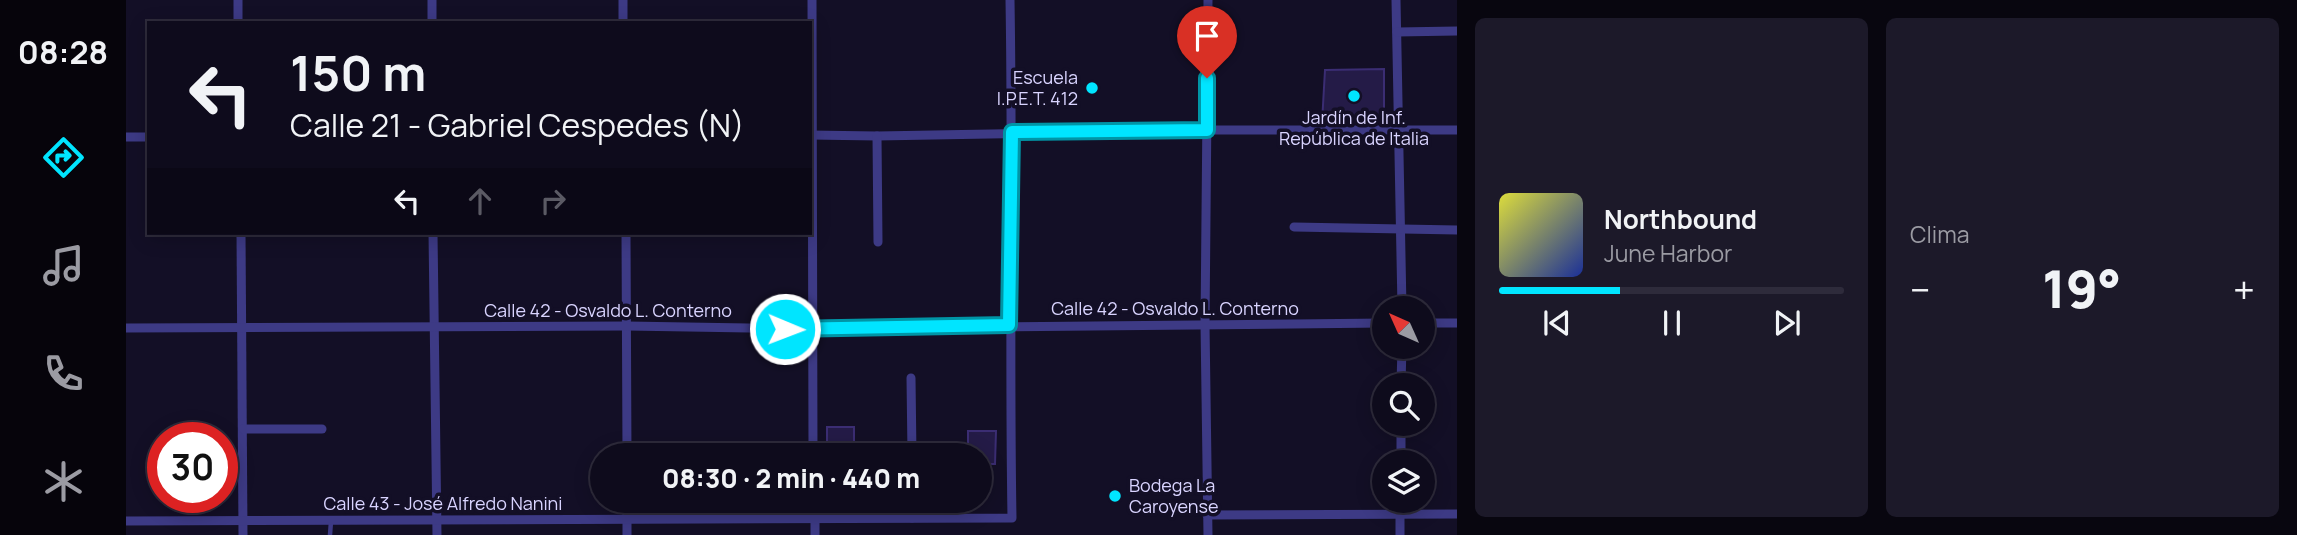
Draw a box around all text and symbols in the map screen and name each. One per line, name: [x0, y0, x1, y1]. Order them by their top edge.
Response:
pin: [1177, 6, 1237, 78]
icon: arrive: [1188, 17, 1226, 55]
text: 08:28: [18, 30, 108, 74]
text: 150 m: [290, 39, 426, 106]
icon: left: [175, 49, 266, 140]
place label: Escuela I.P.E.T. 412: [997, 65, 1078, 110]
marker: Escuela I.P.E.T. 412: [1084, 80, 1100, 96]
marker: Jardín de Inf. República de Italia: [1346, 88, 1362, 104]
text: Calle 21 - Gabriel Cespedes (N): [290, 103, 745, 147]
place label: Jardín de Inf. República de Italia: [1279, 105, 1429, 150]
icon: directions: [39, 133, 88, 182]
icon: left: [388, 182, 426, 220]
icon: ahead: [461, 182, 499, 220]
icon: right: [534, 182, 572, 220]
text: Northbound: [1604, 201, 1757, 237]
text: Clima: [1910, 218, 1969, 250]
text: June Harbor: [1604, 237, 1732, 269]
icon: music: [39, 241, 88, 290]
text: 19°: [2042, 253, 2121, 324]
text: −: [1910, 263, 1931, 315]
text: +: [2233, 263, 2255, 315]
position arrow: [748, 292, 822, 366]
street label: Calle 42 - Osvaldo L. Conterno: [1051, 296, 1299, 320]
north arrow: [1372, 296, 1435, 359]
map controls: [1372, 296, 1435, 513]
street label: Calle 42 - Osvaldo L. Conterno: [484, 298, 732, 322]
icon: previous: [1538, 304, 1576, 342]
icon: pause: [1653, 304, 1691, 342]
icon: next: [1768, 304, 1806, 342]
icon: phone: [39, 349, 88, 398]
button: search: [1372, 373, 1435, 436]
speed limit sign: 30: [147, 422, 238, 513]
button: layers: [1372, 450, 1435, 513]
icon: climate: [39, 457, 88, 506]
text: 08:30 · 2 min · 440 m: [662, 460, 920, 496]
place label: Bodega La Caroyense: [1129, 473, 1219, 518]
marker: Bodega La Caroyense: [1107, 488, 1123, 504]
street label: Calle 43 - José Alfredo Nanini: [323, 491, 563, 515]

